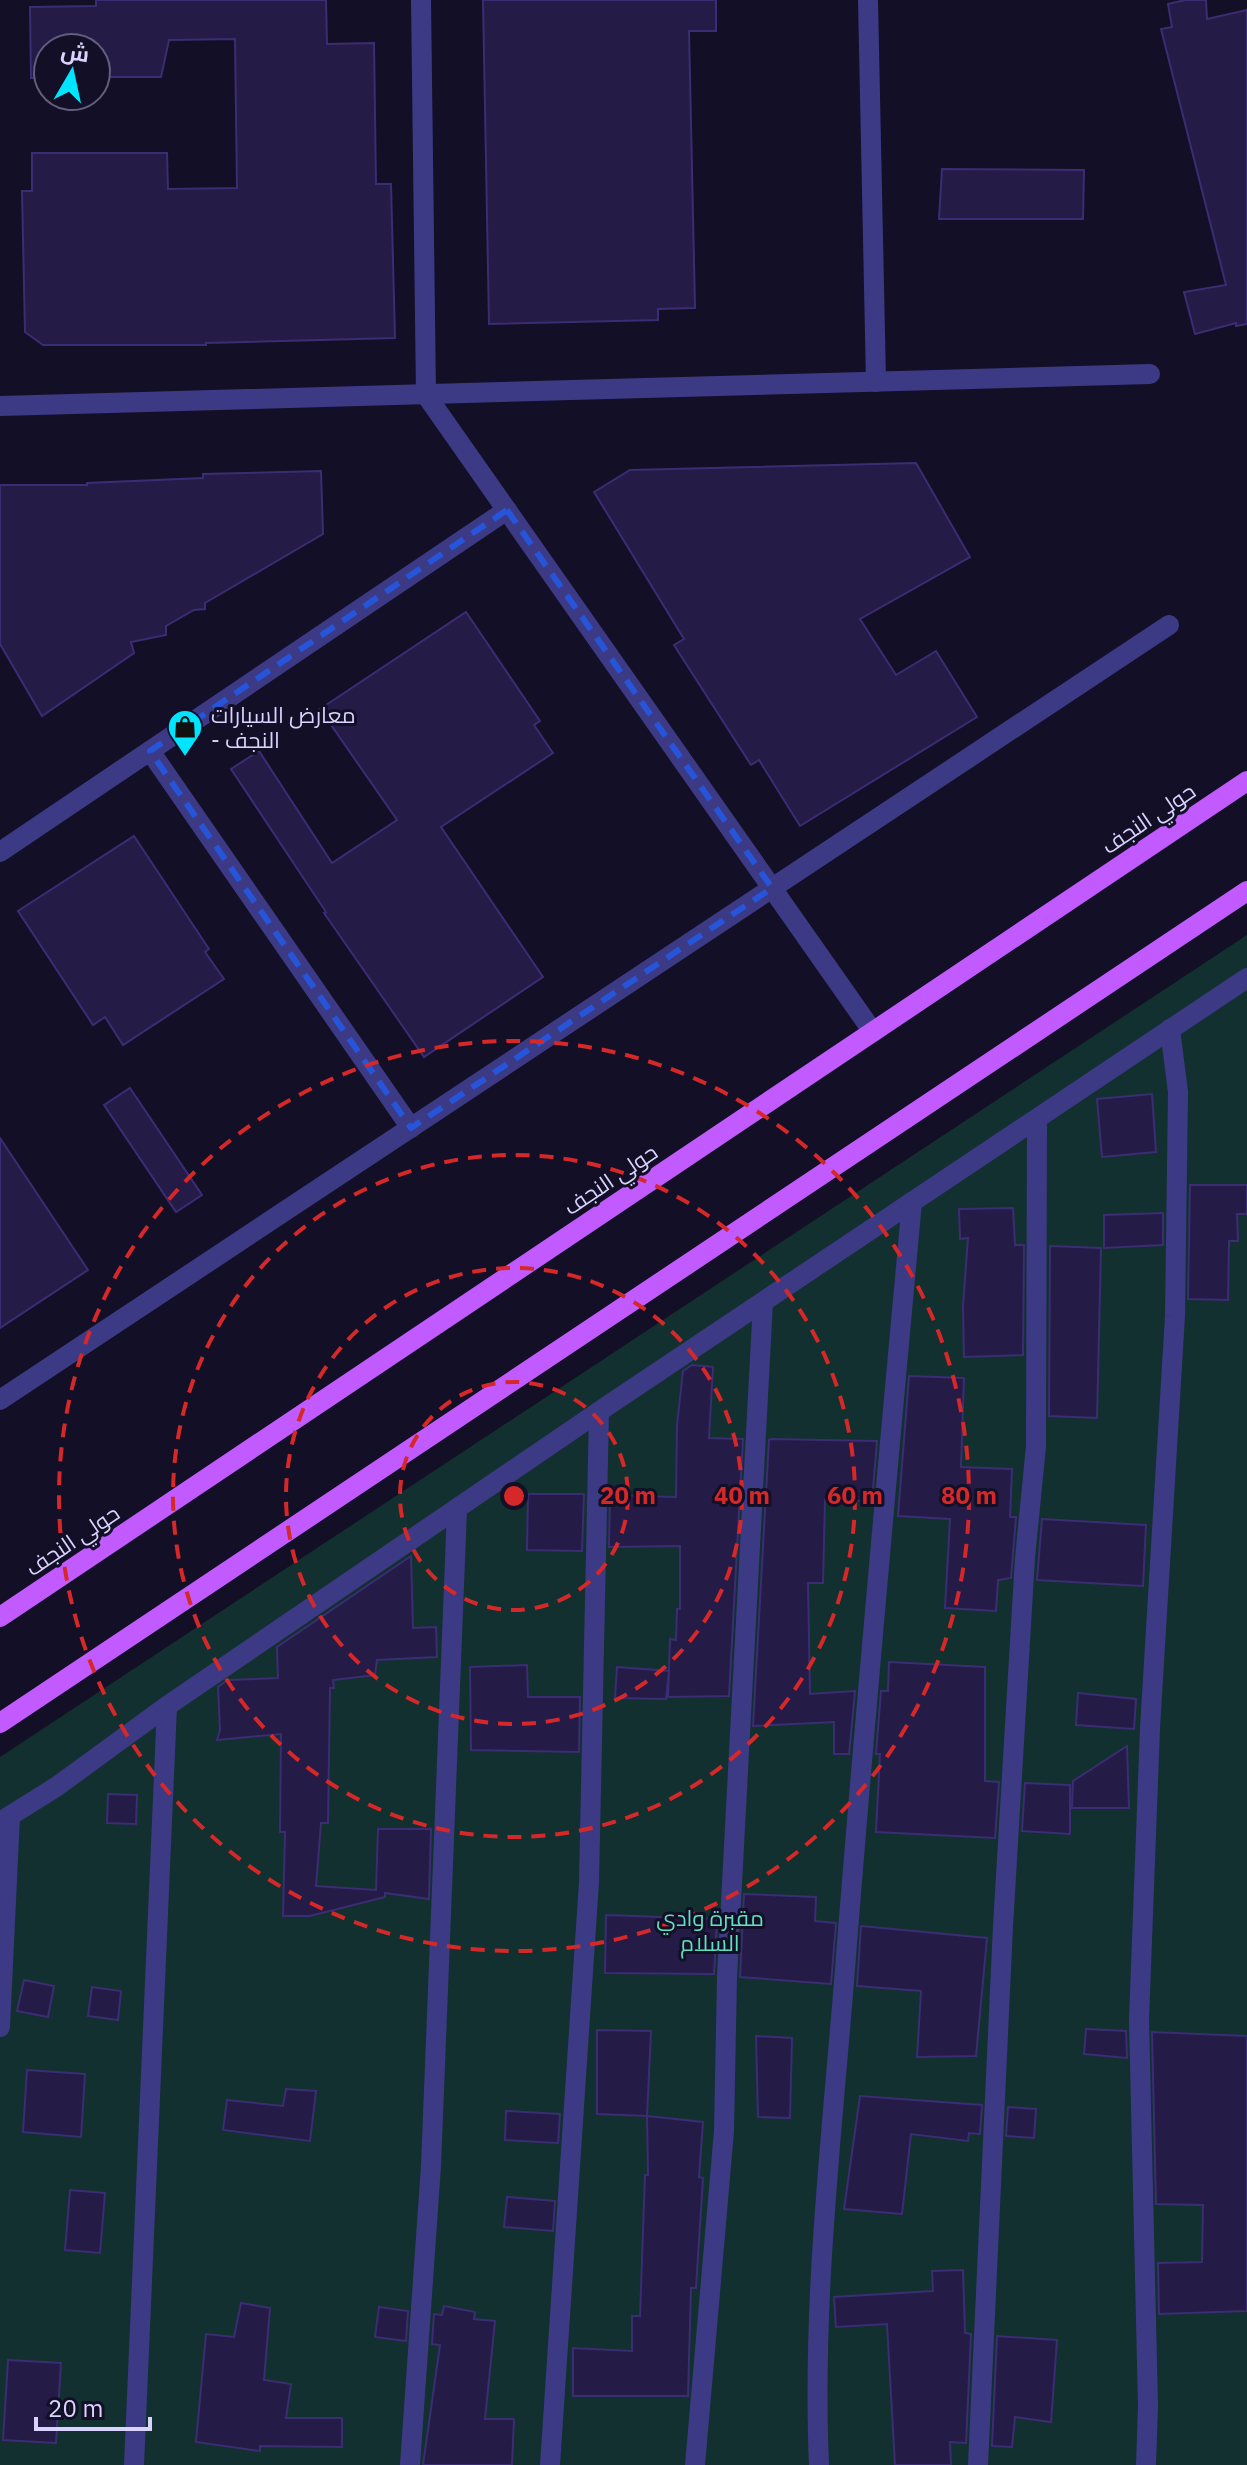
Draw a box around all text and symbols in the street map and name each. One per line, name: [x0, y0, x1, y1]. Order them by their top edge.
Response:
north arrow: [32, 32, 112, 112]
text: ش: [59, 35, 91, 68]
place label: معارض السيارات - النجف: [211, 700, 356, 754]
shop icon: معارض السيارات - النجف: [166, 708, 204, 758]
street label: حولي النجف: [1095, 776, 1202, 863]
street label: حولي النجف: [557, 1137, 664, 1224]
text: 20 m: [600, 1479, 656, 1511]
text: 40 m: [714, 1479, 770, 1511]
text: 60 m: [827, 1479, 883, 1511]
text: 80 m: [941, 1479, 997, 1511]
centre of rings: [500, 1482, 528, 1510]
street label: حولي النجف: [19, 1498, 126, 1585]
park label: مقبرة وادي السلام: [656, 1903, 764, 1959]
scale bar: [36, 2381, 150, 2431]
text: 20 m: [48, 2392, 103, 2424]

